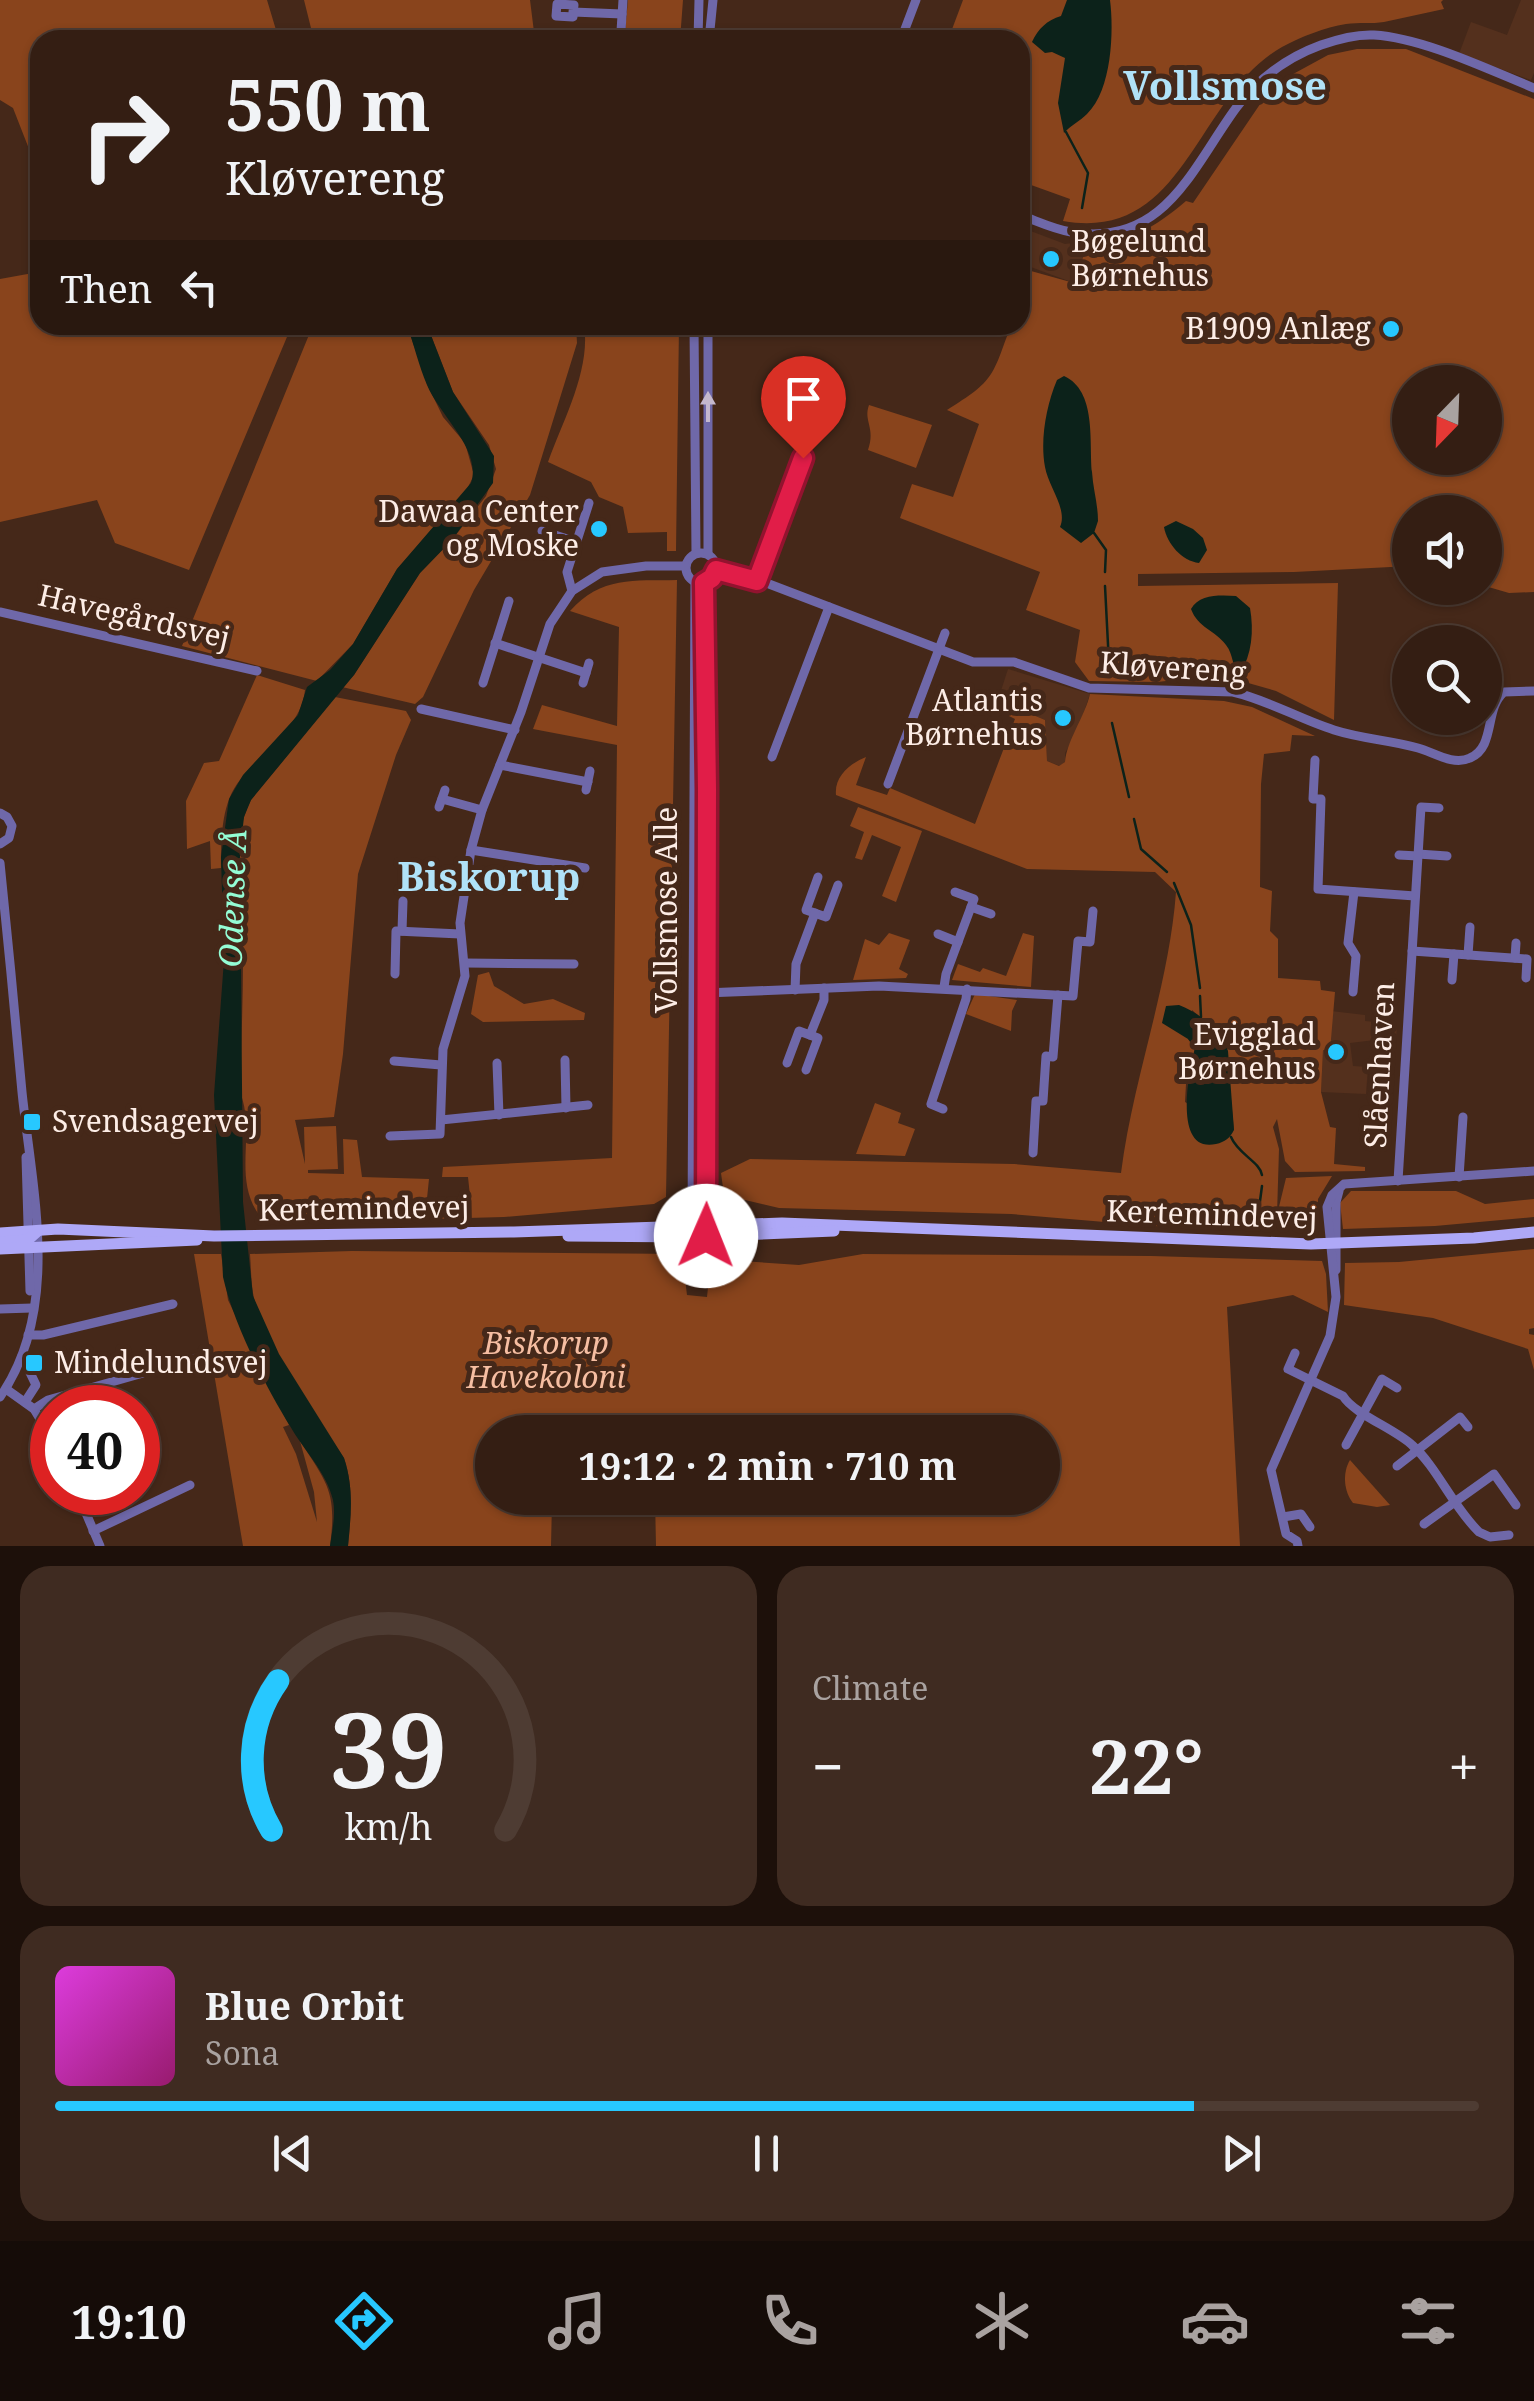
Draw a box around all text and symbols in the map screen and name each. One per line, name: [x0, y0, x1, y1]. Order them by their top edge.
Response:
text: 550 m: [225, 56, 431, 152]
district label: Vollsmose: [1123, 57, 1327, 112]
icon: right: [60, 70, 190, 200]
text: Kløvereng: [225, 147, 445, 208]
place label: Bøgelund Børnehus: [1071, 220, 1209, 295]
marker: Bøgelund Børnehus: [1040, 248, 1062, 270]
icon: left: [172, 260, 227, 315]
text: Then: [60, 262, 152, 314]
place label: B1909 Anlæg: [1185, 307, 1371, 348]
marker: B1909 Anlæg: [1380, 318, 1402, 340]
pin: [761, 356, 846, 459]
north arrow: [1392, 365, 1502, 475]
map controls: [1392, 365, 1502, 735]
icon: arrive: [776, 371, 831, 426]
one-way arrow: [700, 391, 716, 423]
place label: Dawaa Center og Moske: [378, 490, 579, 565]
button: sound: [1392, 495, 1502, 605]
marker: Dawaa Center og Moske: [588, 518, 610, 540]
street label: Havegårdsvej: [34, 574, 234, 658]
button: search: [1392, 625, 1502, 735]
street label: Kløvereng: [1099, 641, 1248, 692]
place label: Atlantis Børnehus: [905, 679, 1043, 754]
marker: Atlantis Børnehus: [1052, 707, 1074, 729]
street label: Vollsmose Alle: [645, 807, 686, 1013]
water label: Odense Å: [208, 828, 255, 968]
district label: Biskorup: [398, 848, 580, 903]
street label: Slåenhaven: [1354, 981, 1403, 1149]
place label: Evigglad Børnehus: [1178, 1013, 1316, 1088]
marker: Evigglad Børnehus: [1325, 1041, 1347, 1063]
place label: Svendsagervej: [52, 1100, 259, 1141]
marker: Svendsagervej: [21, 1111, 43, 1133]
position arrow: [654, 1184, 758, 1288]
street label: Kertemindevej: [258, 1185, 470, 1230]
street label: Kertemindevej: [1106, 1189, 1318, 1238]
park label: Biskorup Havekoloni: [465, 1322, 626, 1397]
place label: Mindelundsvej: [54, 1341, 268, 1382]
marker: Mindelundsvej: [23, 1352, 45, 1374]
speed limit sign: 40: [30, 1385, 160, 1515]
text: 19:12 · 2 min · 710 m: [578, 1439, 957, 1491]
text: Climate: [812, 1666, 928, 1709]
text: 39: [330, 1677, 447, 1818]
text: 22°: [1089, 1714, 1203, 1816]
text: −: [812, 1728, 844, 1803]
text: +: [1448, 1728, 1479, 1803]
text: km/h: [345, 1802, 432, 1850]
text: Blue Orbit: [205, 1979, 404, 2031]
text: Sona: [205, 2031, 280, 2074]
icon: previous: [265, 2126, 320, 2181]
icon: pause: [739, 2126, 794, 2181]
icon: next: [1214, 2126, 1269, 2181]
icon: directions: [329, 2286, 399, 2356]
icon: music: [542, 2286, 612, 2356]
icon: phone: [755, 2286, 825, 2356]
icon: climate: [967, 2286, 1037, 2356]
icon: car: [1180, 2286, 1250, 2356]
icon: filters: [1393, 2286, 1463, 2356]
text: 19:10: [71, 2291, 187, 2352]

